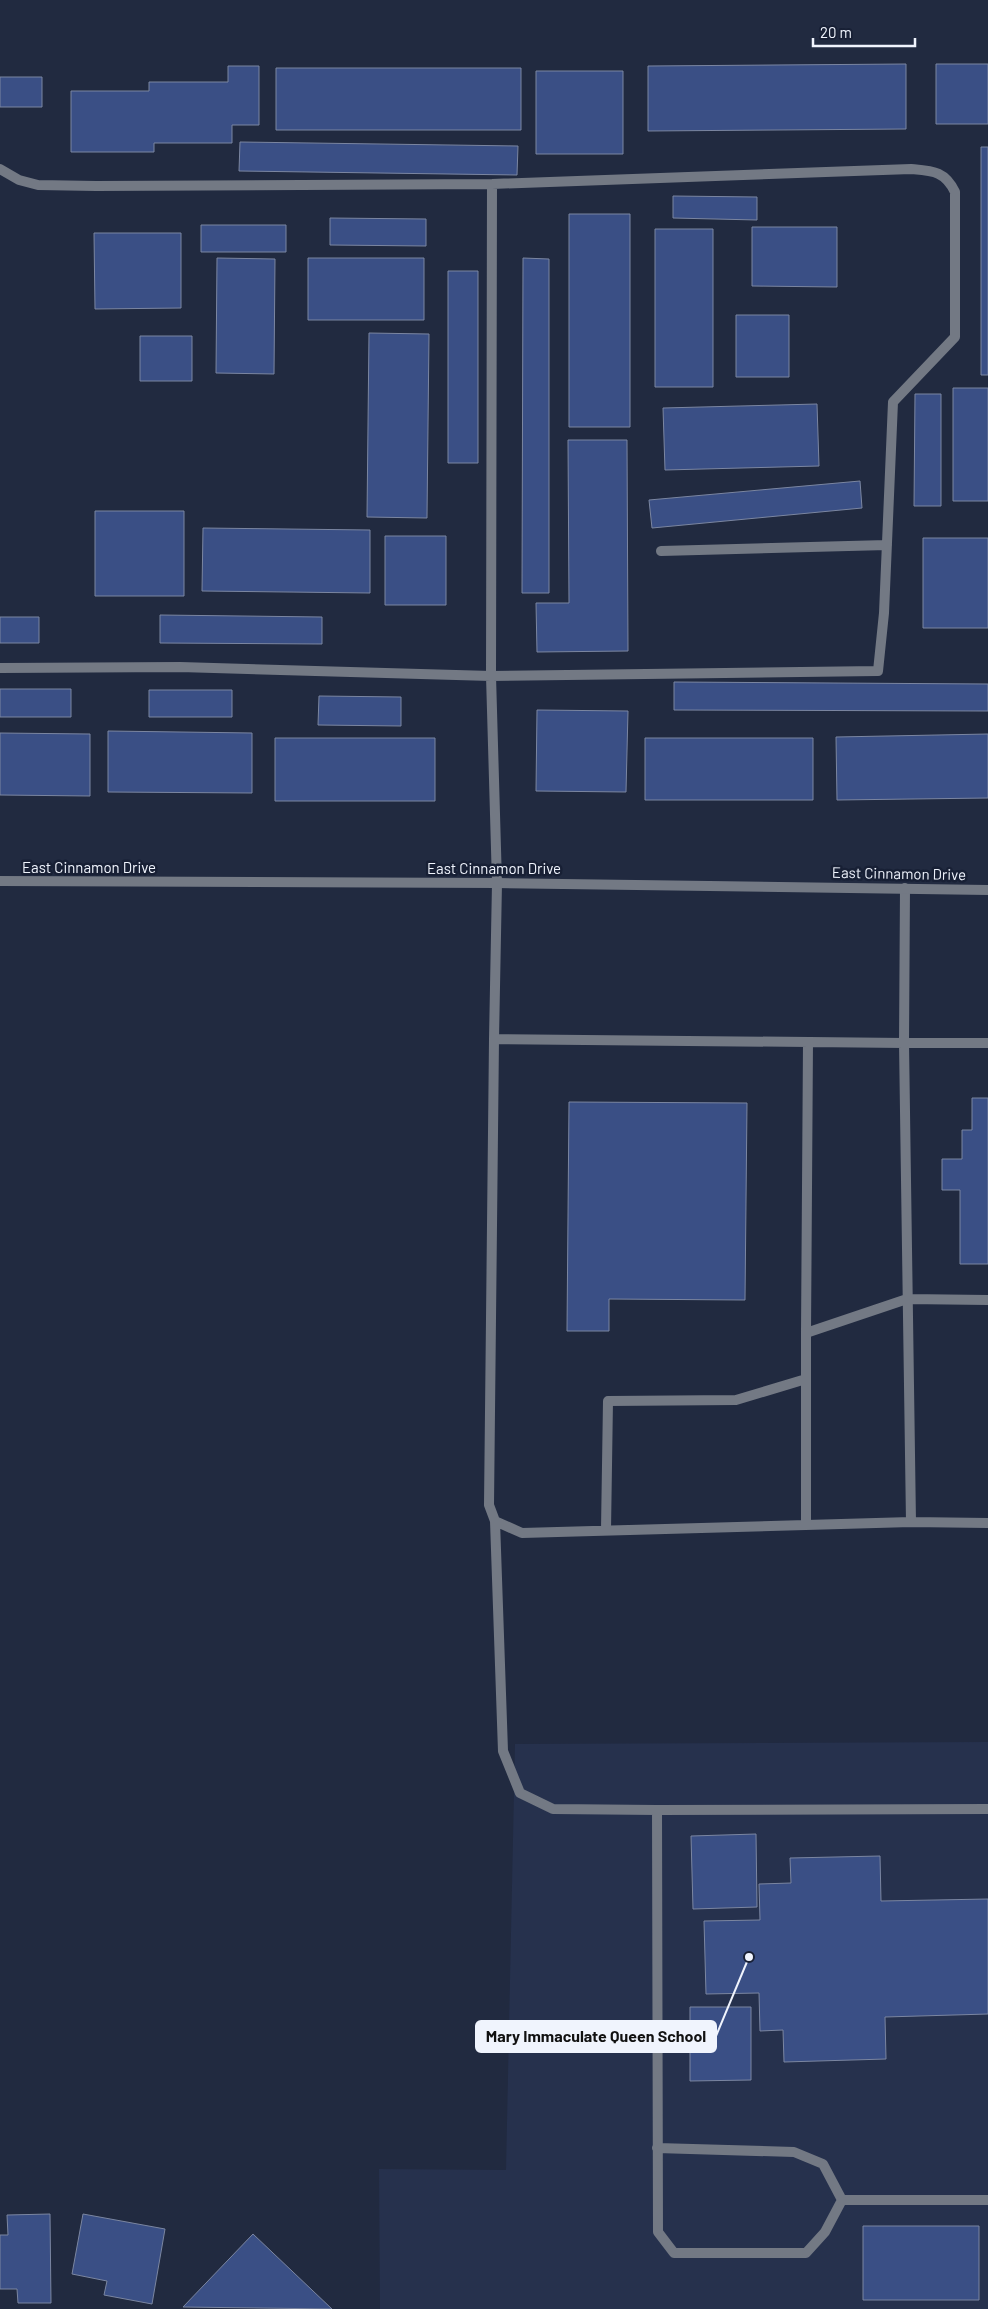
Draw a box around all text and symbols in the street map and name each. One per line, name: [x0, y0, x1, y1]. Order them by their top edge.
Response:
scale bar: [813, 15, 916, 47]
text: 20 m: [820, 23, 852, 41]
street label: East Cinnamon Drive: [22, 858, 156, 876]
street label: East Cinnamon Drive: [427, 859, 561, 877]
street label: East Cinnamon Drive: [832, 863, 966, 883]
callout: Mary Immaculate Queen School: [476, 2021, 716, 2052]
text: Mary Immaculate Queen School: [486, 2026, 706, 2045]

